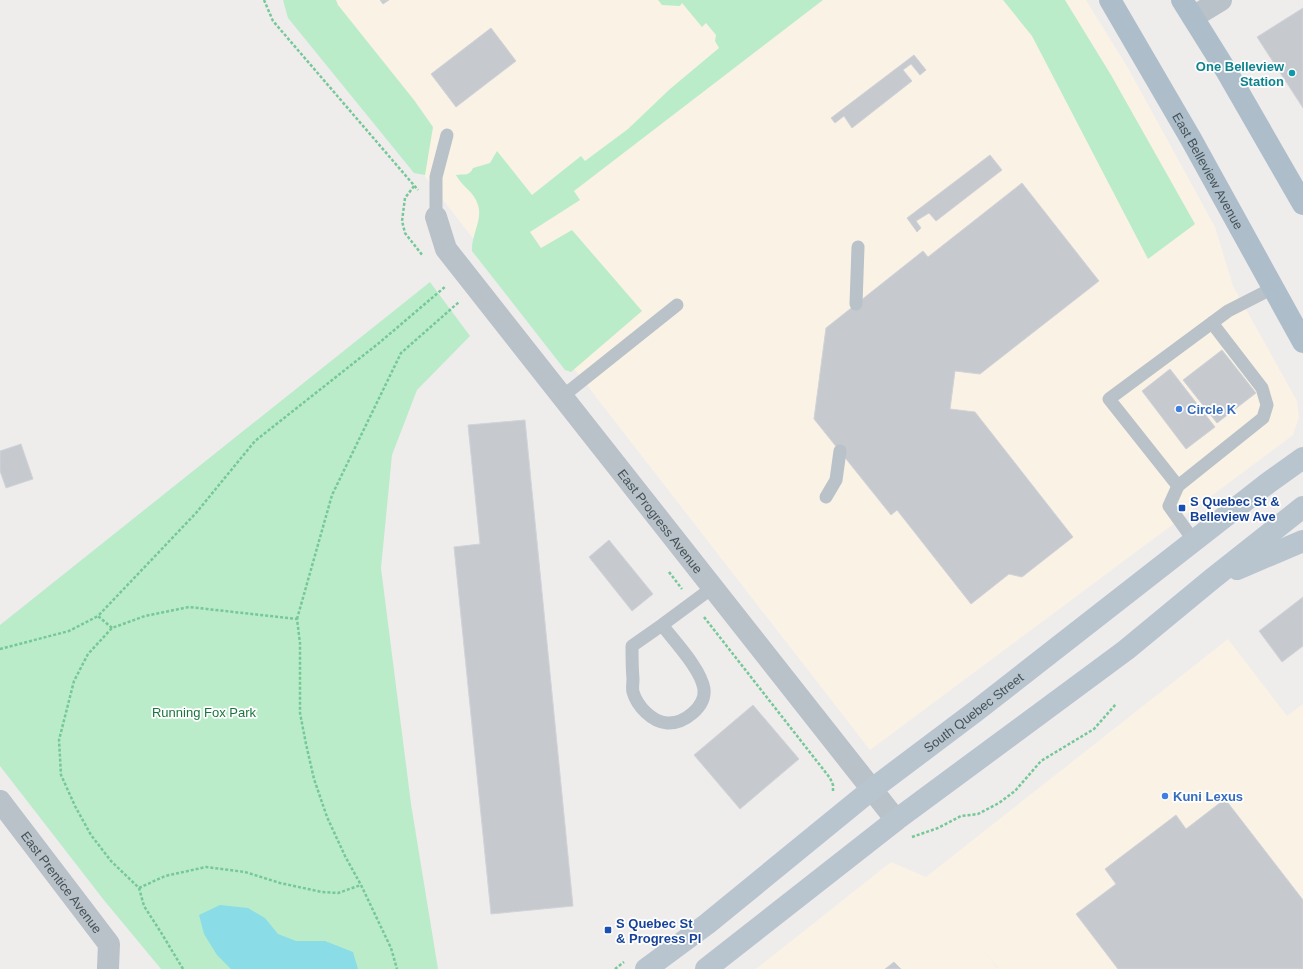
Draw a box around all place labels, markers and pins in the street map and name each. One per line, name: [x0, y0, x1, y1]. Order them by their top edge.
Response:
place label: One Belleview Station: [1196, 59, 1285, 89]
marker: One Belleview Station: [1287, 68, 1297, 78]
place label: Circle K: [1187, 402, 1237, 417]
marker: Circle K: [1174, 404, 1184, 414]
place label: S Quebec St & Belleview Ave: [1190, 494, 1280, 524]
marker: S Quebec St & Belleview Ave: [1177, 503, 1187, 513]
place label: Kuni Lexus: [1173, 789, 1243, 804]
marker: Kuni Lexus: [1160, 791, 1170, 801]
place label: S Quebec St & Progress Pl: [616, 916, 701, 946]
marker: S Quebec St & Progress Pl: [603, 925, 613, 935]

